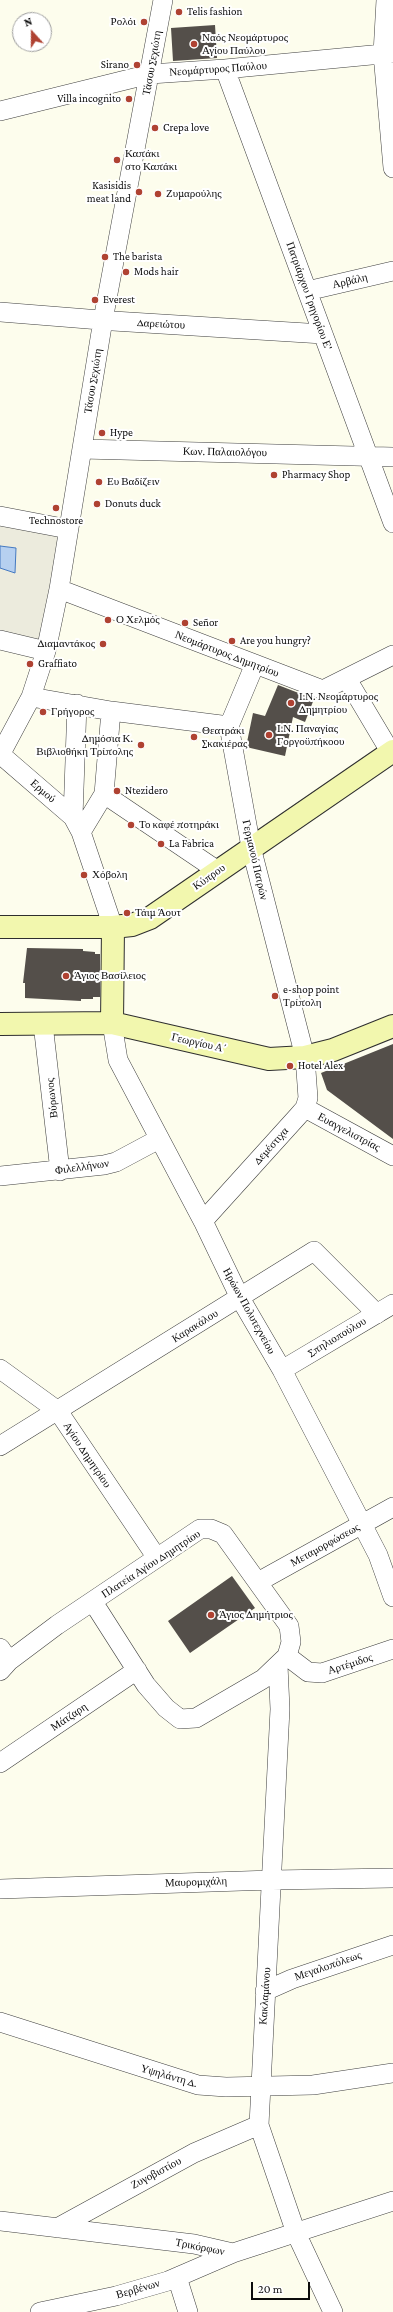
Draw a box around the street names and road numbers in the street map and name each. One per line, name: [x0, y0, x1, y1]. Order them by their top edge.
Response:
street label: Τάσου Σεχιώτη: [140, 29, 164, 97]
street label: Νεομάρτυρος Παύλου: [169, 59, 267, 79]
street label: Πατριάρχου Γρηγορίου Ε': [283, 240, 335, 352]
street label: Αρβάλη: [331, 271, 369, 291]
street label: Δαρειώτου: [137, 316, 185, 332]
street label: Τάσου Σεχιώτη: [81, 347, 105, 415]
street label: Κων. Παλαιολόγου: [183, 445, 267, 459]
street label: Νεομάρτυρος Δημητρίου: [173, 628, 281, 680]
street label: Ερμού: [28, 776, 58, 806]
street label: Γερμανού Πατρών: [239, 819, 271, 901]
street label: Κύπρου: [190, 861, 228, 893]
street label: Γεωργίου Α΄: [170, 1030, 228, 1056]
street label: Βύρωνος: [43, 1077, 61, 1119]
street label: Ευαγγελιστρίας: [315, 1110, 383, 1154]
street label: Δεμέστιχα: [251, 1125, 291, 1167]
street label: Φιλελλήνων: [54, 1157, 110, 1177]
street label: Ηρώων Πολυτεχνείου: [220, 1266, 278, 1356]
street label: Καρακάλου: [169, 1307, 221, 1345]
street label: Σπηλιοπούλου: [305, 1314, 369, 1360]
street label: Αγίου Δημητρίου: [60, 1420, 114, 1490]
street label: Μεταμορφώσεως: [288, 1521, 362, 1569]
street label: Πλατεία Αγίου Δημητρίου: [99, 1527, 203, 1601]
street label: Αρτέμιδος: [326, 1651, 374, 1677]
street label: Μάτζαρη: [48, 1700, 90, 1734]
street label: Μαυρομιχάλη: [165, 1874, 227, 1890]
street label: Μεγαλοπόλεως: [293, 1948, 363, 1984]
street label: Κακλαμάνου: [256, 1967, 274, 2025]
street label: Υψηλάντη Δ.: [139, 2062, 199, 2090]
street label: Ζυγοβιστίου: [128, 2154, 184, 2192]
street label: Τρικόρφων: [174, 2236, 226, 2258]
street label: Βερβένων: [115, 2276, 161, 2302]

